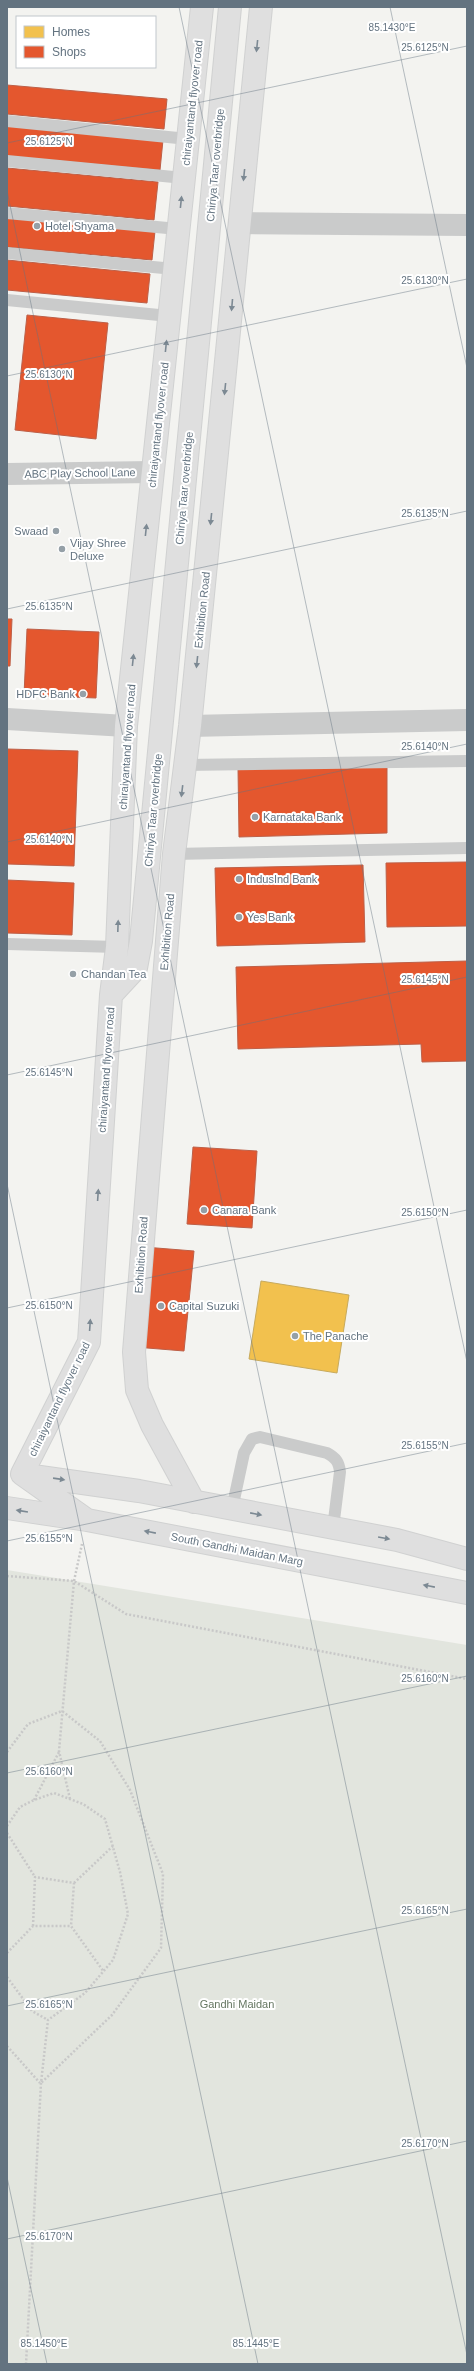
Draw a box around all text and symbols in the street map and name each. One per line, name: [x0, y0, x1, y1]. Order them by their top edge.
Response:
legend: [16, 16, 156, 68]
text: 85.1430°E: [369, 22, 416, 33]
text: Homes: [52, 25, 90, 39]
street label: chiraiyantand flyover road: [179, 40, 205, 166]
one-way arrow: [254, 40, 260, 52]
text: 25.6125°N: [401, 42, 449, 53]
text: Shops: [52, 45, 86, 59]
street label: Chiriya Taar overbridge: [204, 108, 226, 222]
text: 25.6125°N: [25, 136, 73, 147]
one-way arrow: [241, 169, 247, 181]
one-way arrow: [178, 196, 184, 208]
place label: Hotel Shyama: [45, 220, 115, 232]
marker: Hotel Shyama: [32, 221, 42, 231]
text: 25.6130°N: [401, 275, 449, 286]
one-way arrow: [229, 299, 236, 311]
one-way arrow: [163, 339, 169, 352]
street label: chiraiyantand flyover road: [145, 362, 171, 488]
text: 25.6130°N: [25, 369, 73, 380]
one-way arrow: [221, 383, 228, 396]
street label: Chiriya Taar overbridge: [173, 431, 195, 545]
street label: ABC Play School Lane: [24, 466, 136, 480]
text: 25.6135°N: [401, 508, 449, 519]
one-way arrow: [208, 513, 215, 525]
one-way arrow: [143, 524, 150, 537]
place label: Swaad: [14, 525, 48, 537]
marker: Swaad: [51, 526, 61, 536]
place label: Vijay Shree Deluxe: [70, 537, 126, 562]
marker: Vijay Shree Deluxe: [57, 544, 67, 554]
street label: Exhibition Road: [192, 571, 212, 649]
text: 25.6135°N: [25, 601, 73, 612]
one-way arrow: [130, 654, 136, 666]
one-way arrow: [193, 656, 200, 668]
street label: chiraiyantand flyover road: [117, 684, 137, 810]
place label: HDFC Bank: [16, 688, 75, 700]
marker: HDFC Bank: [78, 689, 88, 699]
text: 25.6140°N: [401, 741, 449, 752]
street label: Chiriya Taar overbridge: [142, 753, 164, 867]
one-way arrow: [178, 785, 185, 797]
place label: Karnataka Bank: [263, 811, 342, 823]
marker: Karnataka Bank: [250, 812, 260, 822]
text: 25.6140°N: [25, 834, 73, 845]
place label: IndusInd Bank: [247, 873, 318, 885]
marker: IndusInd Bank: [234, 874, 244, 884]
street label: Exhibition Road: [158, 893, 176, 971]
place label: Yes Bank: [247, 911, 294, 923]
marker: Yes Bank: [234, 912, 244, 922]
one-way arrow: [115, 919, 121, 932]
place label: Chandan Tea: [81, 968, 147, 980]
marker: Chandan Tea: [68, 969, 78, 979]
text: 25.6145°N: [401, 974, 449, 985]
street label: chiraiyantand flyover road: [96, 1007, 116, 1133]
text: 25.6145°N: [25, 1067, 73, 1078]
one-way arrow: [95, 1189, 102, 1201]
place label: Canara Bank: [212, 1204, 277, 1216]
marker: Canara Bank: [199, 1205, 209, 1215]
text: 25.6150°N: [401, 1207, 449, 1218]
street label: Exhibition Road: [132, 1216, 150, 1294]
text: 25.6150°N: [25, 1300, 73, 1311]
place label: Capital Suzuki: [169, 1300, 239, 1312]
marker: Capital Suzuki: [156, 1301, 166, 1311]
one-way arrow: [87, 1319, 94, 1331]
place label: The Panache: [303, 1330, 368, 1342]
marker: The Panache: [290, 1331, 300, 1341]
street label: chiraiyantand flyover road: [26, 1340, 92, 1458]
text: 25.6155°N: [401, 1440, 449, 1451]
one-way arrow: [53, 1476, 66, 1482]
one-way arrow: [16, 1508, 28, 1514]
one-way arrow: [250, 1511, 263, 1517]
one-way arrow: [144, 1529, 156, 1535]
street label: South Gandhi Maidan Marg: [170, 1530, 304, 1568]
text: 25.6155°N: [25, 1533, 73, 1544]
one-way arrow: [378, 1535, 390, 1541]
one-way arrow: [423, 1582, 435, 1588]
text: 25.6160°N: [401, 1673, 449, 1684]
text: 25.6160°N: [25, 1766, 73, 1777]
text: 25.6165°N: [401, 1905, 449, 1916]
park label: Gandhi Maidan: [200, 1998, 274, 2010]
text: 25.6165°N: [25, 1999, 73, 2010]
text: 25.6170°N: [401, 2138, 449, 2149]
text: 25.6170°N: [25, 2231, 73, 2242]
text: 85.1450°E: [21, 2338, 68, 2349]
text: 85.1445°E: [233, 2338, 280, 2349]

